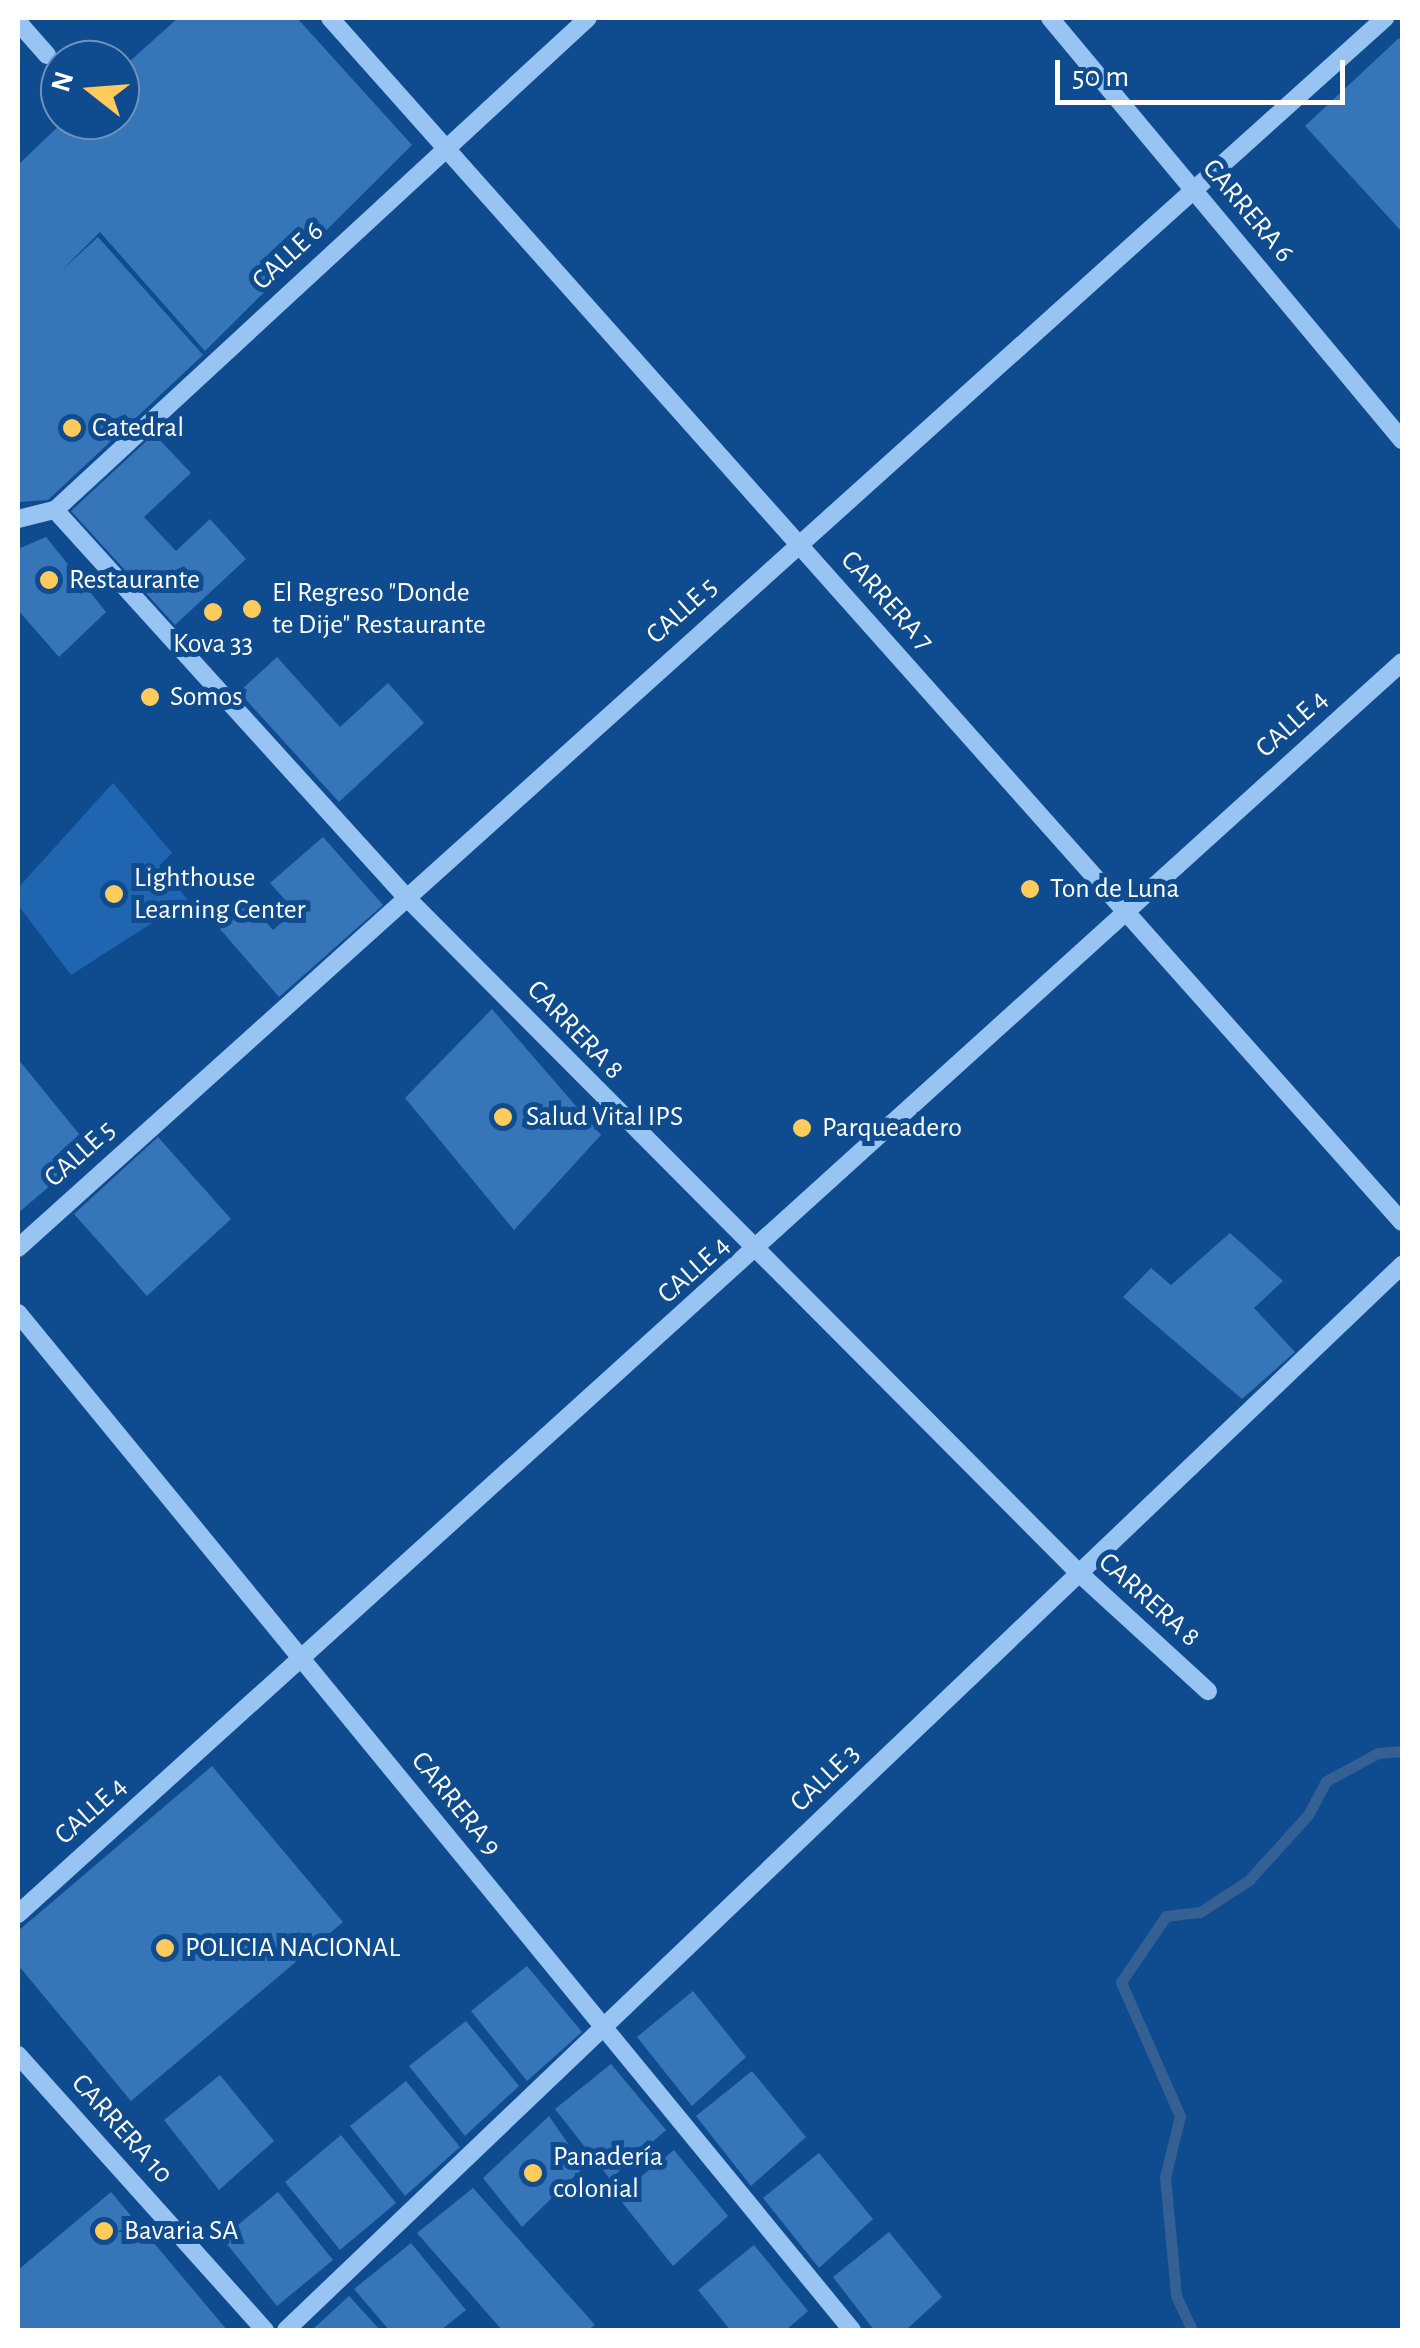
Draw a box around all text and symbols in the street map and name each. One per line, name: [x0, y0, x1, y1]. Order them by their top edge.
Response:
north arrow: [40, 40, 140, 140]
scale bar: [1060, 40, 1350, 102]
text: 50 m: [1072, 62, 1129, 92]
text: N: [47, 68, 79, 95]
street label: CARRERA 6: [1195, 152, 1301, 270]
street label: CALLE 6: [245, 215, 331, 297]
place label: Catedral: [92, 411, 184, 445]
marker: Catedral: [61, 417, 83, 439]
street label: CARRERA 7: [833, 544, 941, 658]
place label: Restaurante: [69, 563, 200, 597]
marker: Restaurante: [38, 569, 60, 591]
street label: CALLE 5: [640, 570, 724, 652]
place label: El Regreso "Donde te Dije" Restaurante: [272, 576, 486, 642]
marker: El Regreso "Donde te Dije" Restaurante: [241, 598, 263, 620]
marker: Kova 33: [202, 601, 224, 623]
place label: Kova 33: [173, 627, 253, 661]
place label: Somos: [170, 680, 243, 714]
street label: CALLE 4: [1249, 683, 1335, 765]
marker: Somos: [139, 686, 161, 708]
place label: Lighthouse Learning Center: [134, 861, 306, 927]
place label: Ton de Luna: [1050, 872, 1179, 906]
marker: Ton de Luna: [1019, 878, 1041, 900]
marker: Lighthouse Learning Center: [103, 883, 125, 905]
street label: CARRERA 8: [520, 973, 630, 1087]
place label: Salud Vital IPS: [526, 1100, 683, 1134]
marker: Salud Vital IPS: [490, 1104, 516, 1130]
place label: Parqueadero: [822, 1111, 962, 1145]
street label: CALLE 5: [38, 1113, 122, 1195]
marker: Parqueadero: [791, 1117, 813, 1139]
street label: CALLE 4: [651, 1229, 737, 1311]
street label: CARRERA 8: [1091, 1546, 1207, 1654]
street label: CALLE 3: [783, 1737, 867, 1819]
street label: CARRERA 9: [404, 1745, 508, 1863]
street label: CALLE 4: [48, 1770, 134, 1852]
place label: POLICIA NACIONAL: [185, 1931, 400, 1965]
marker: POLICIA NACIONAL: [154, 1937, 176, 1959]
street label: CARRERA 10: [64, 2067, 180, 2191]
place label: Panadería colonial: [553, 2140, 663, 2206]
marker: Panadería colonial: [522, 2162, 544, 2184]
place label: Bavaria SA: [124, 2214, 238, 2248]
marker: Bavaria SA: [93, 2220, 115, 2242]

